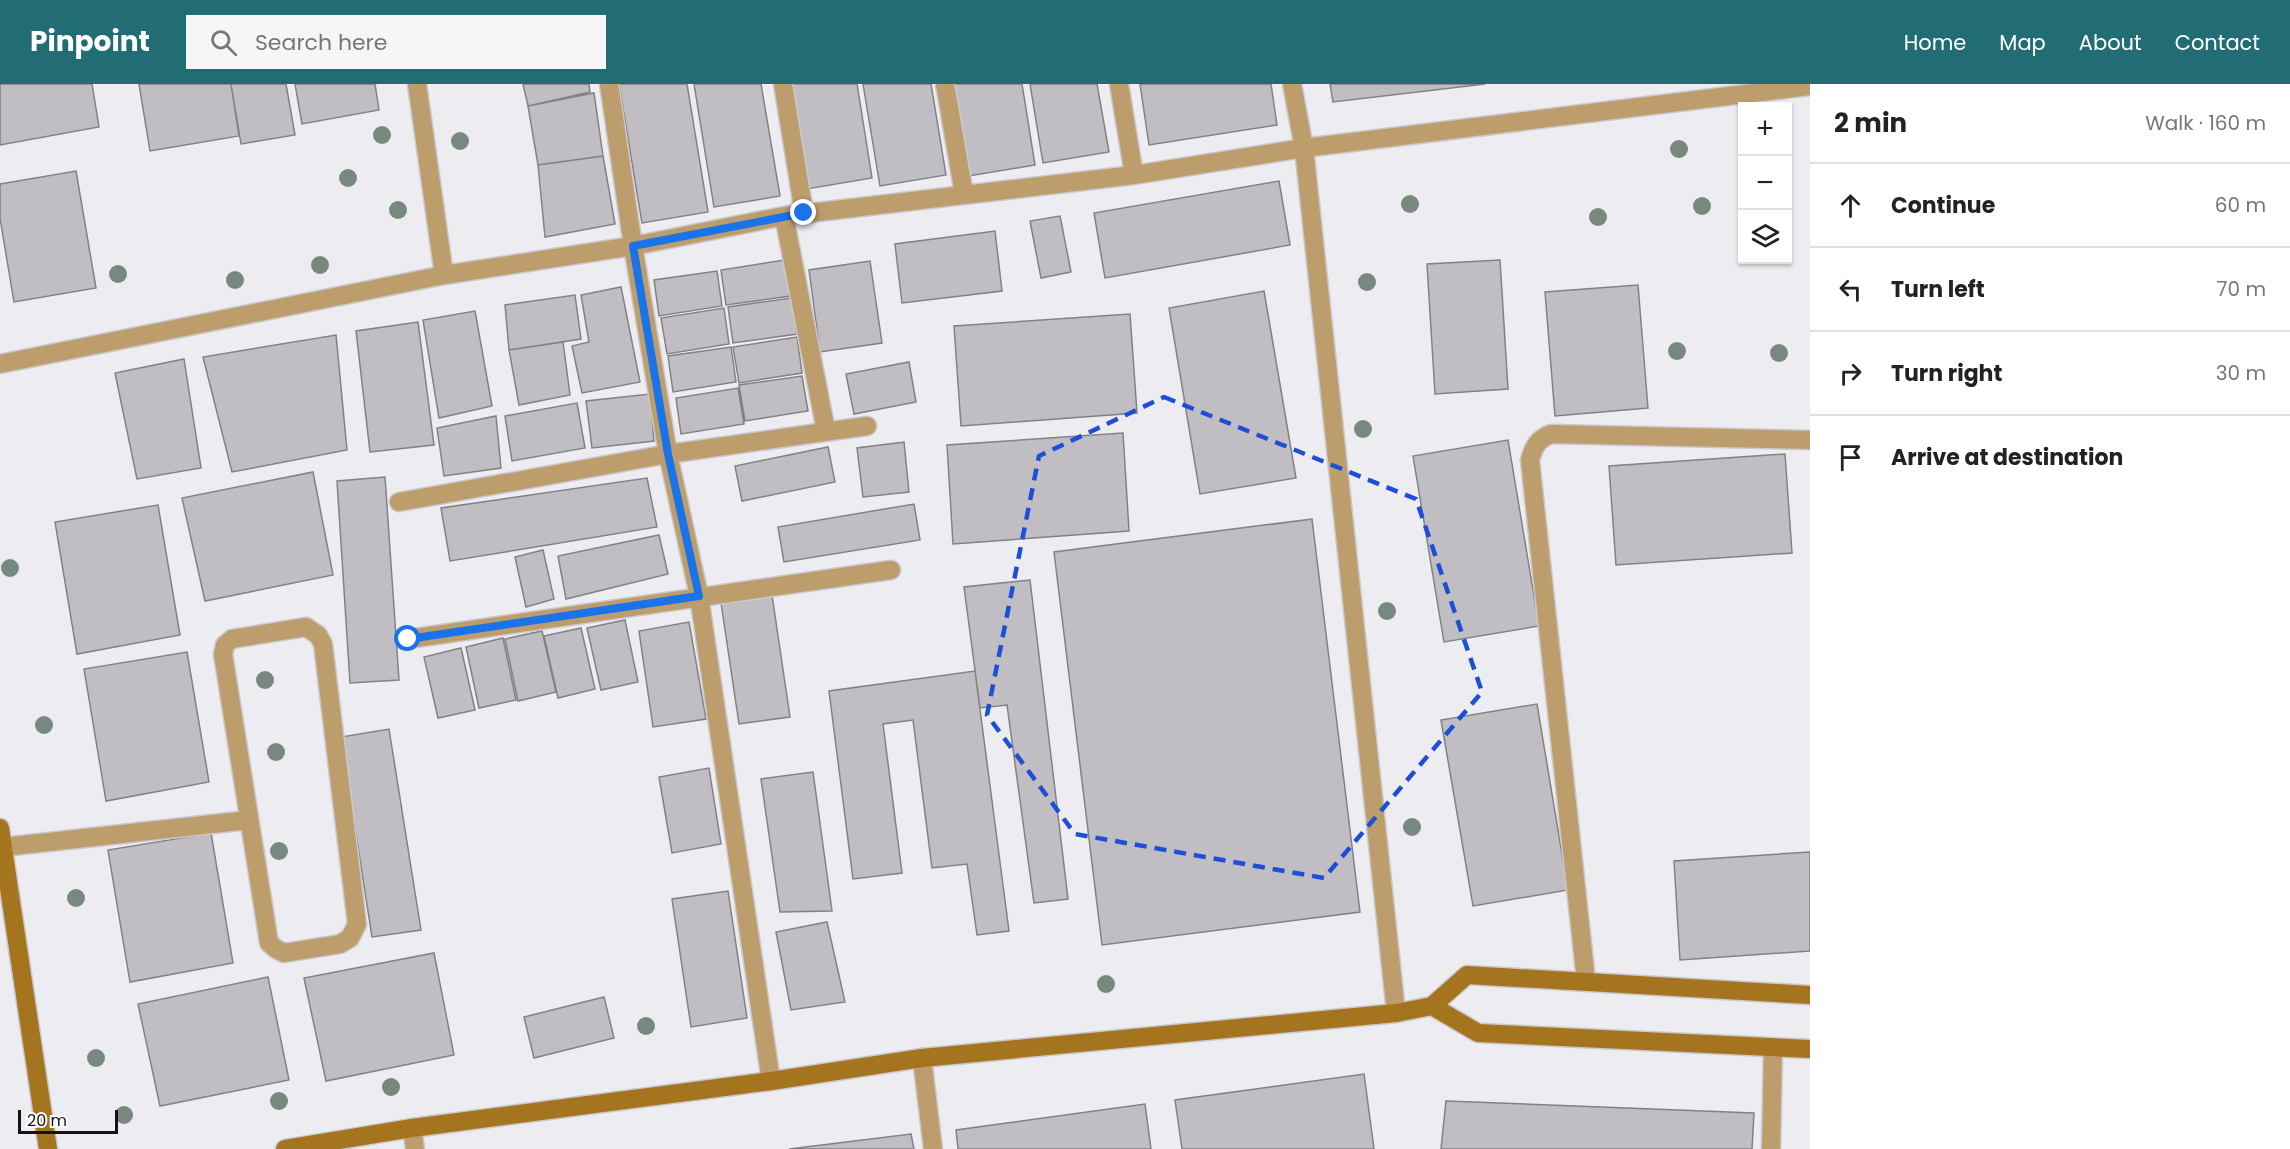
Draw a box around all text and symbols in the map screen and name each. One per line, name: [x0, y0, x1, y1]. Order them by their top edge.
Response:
search box: [186, 15, 606, 69]
text: Pinpoint: [30, 22, 150, 61]
icon: search: [207, 26, 240, 59]
text: Search here: [255, 27, 387, 58]
text: Home: [1904, 28, 1966, 57]
text: Map: [1999, 28, 2046, 57]
text: About: [2079, 28, 2142, 57]
text: Contact: [2175, 28, 2260, 57]
map controls: [1738, 102, 1792, 264]
button: +: [1738, 102, 1792, 156]
text: 2 min: [1834, 105, 1907, 141]
text: Walk · 160 m: [2145, 109, 2266, 137]
button: −: [1738, 156, 1792, 210]
icon: ahead: [1834, 189, 1867, 222]
text: Continue: [1891, 190, 1995, 221]
text: 60 m: [2215, 191, 2266, 219]
route end: [790, 199, 816, 225]
button: layers: [1738, 210, 1792, 264]
icon: left: [1834, 273, 1867, 306]
text: Turn left: [1891, 274, 1985, 305]
text: 70 m: [2217, 275, 2266, 303]
icon: right: [1834, 357, 1867, 390]
text: Turn right: [1891, 358, 2002, 389]
text: 30 m: [2216, 359, 2266, 387]
icon: arrive: [1834, 441, 1867, 474]
text: Arrive at destination: [1891, 442, 2123, 473]
route start: [394, 625, 420, 651]
scale bar: [18, 1107, 118, 1134]
text: 20 m: [27, 1109, 67, 1132]

